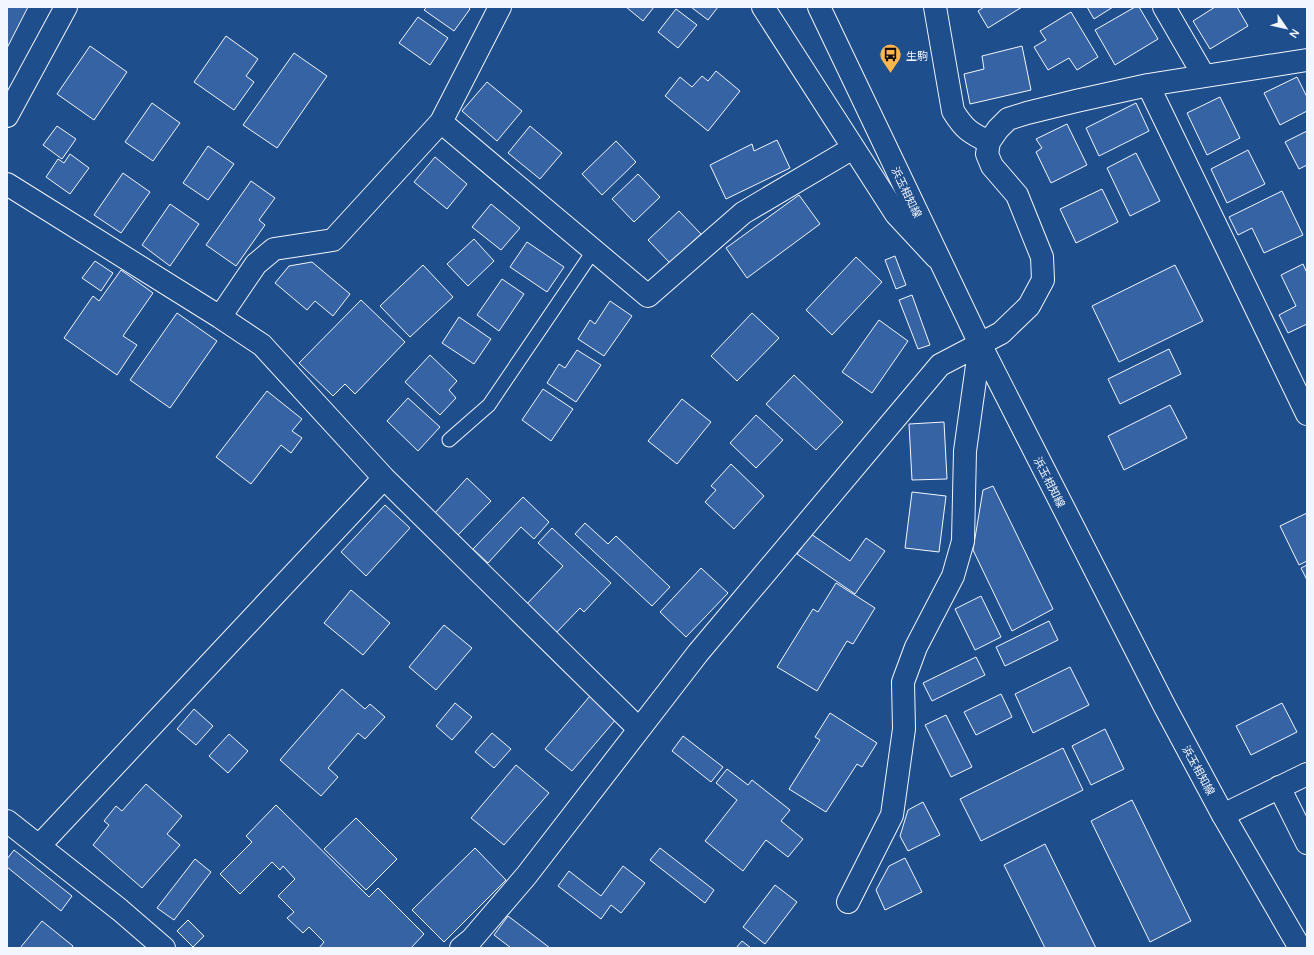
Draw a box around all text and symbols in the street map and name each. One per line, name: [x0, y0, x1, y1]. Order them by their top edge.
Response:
north arrow: [1266, 8, 1306, 48]
text: N: [1286, 26, 1303, 41]
bus stop icon: 生駒: [877, 42, 903, 75]
place label: 生駒: [906, 48, 928, 63]
street label: 浜玉相知線: [888, 164, 926, 220]
street label: 浜玉相知線: [1031, 454, 1069, 510]
street label: 浜玉相知線: [1179, 742, 1219, 798]

